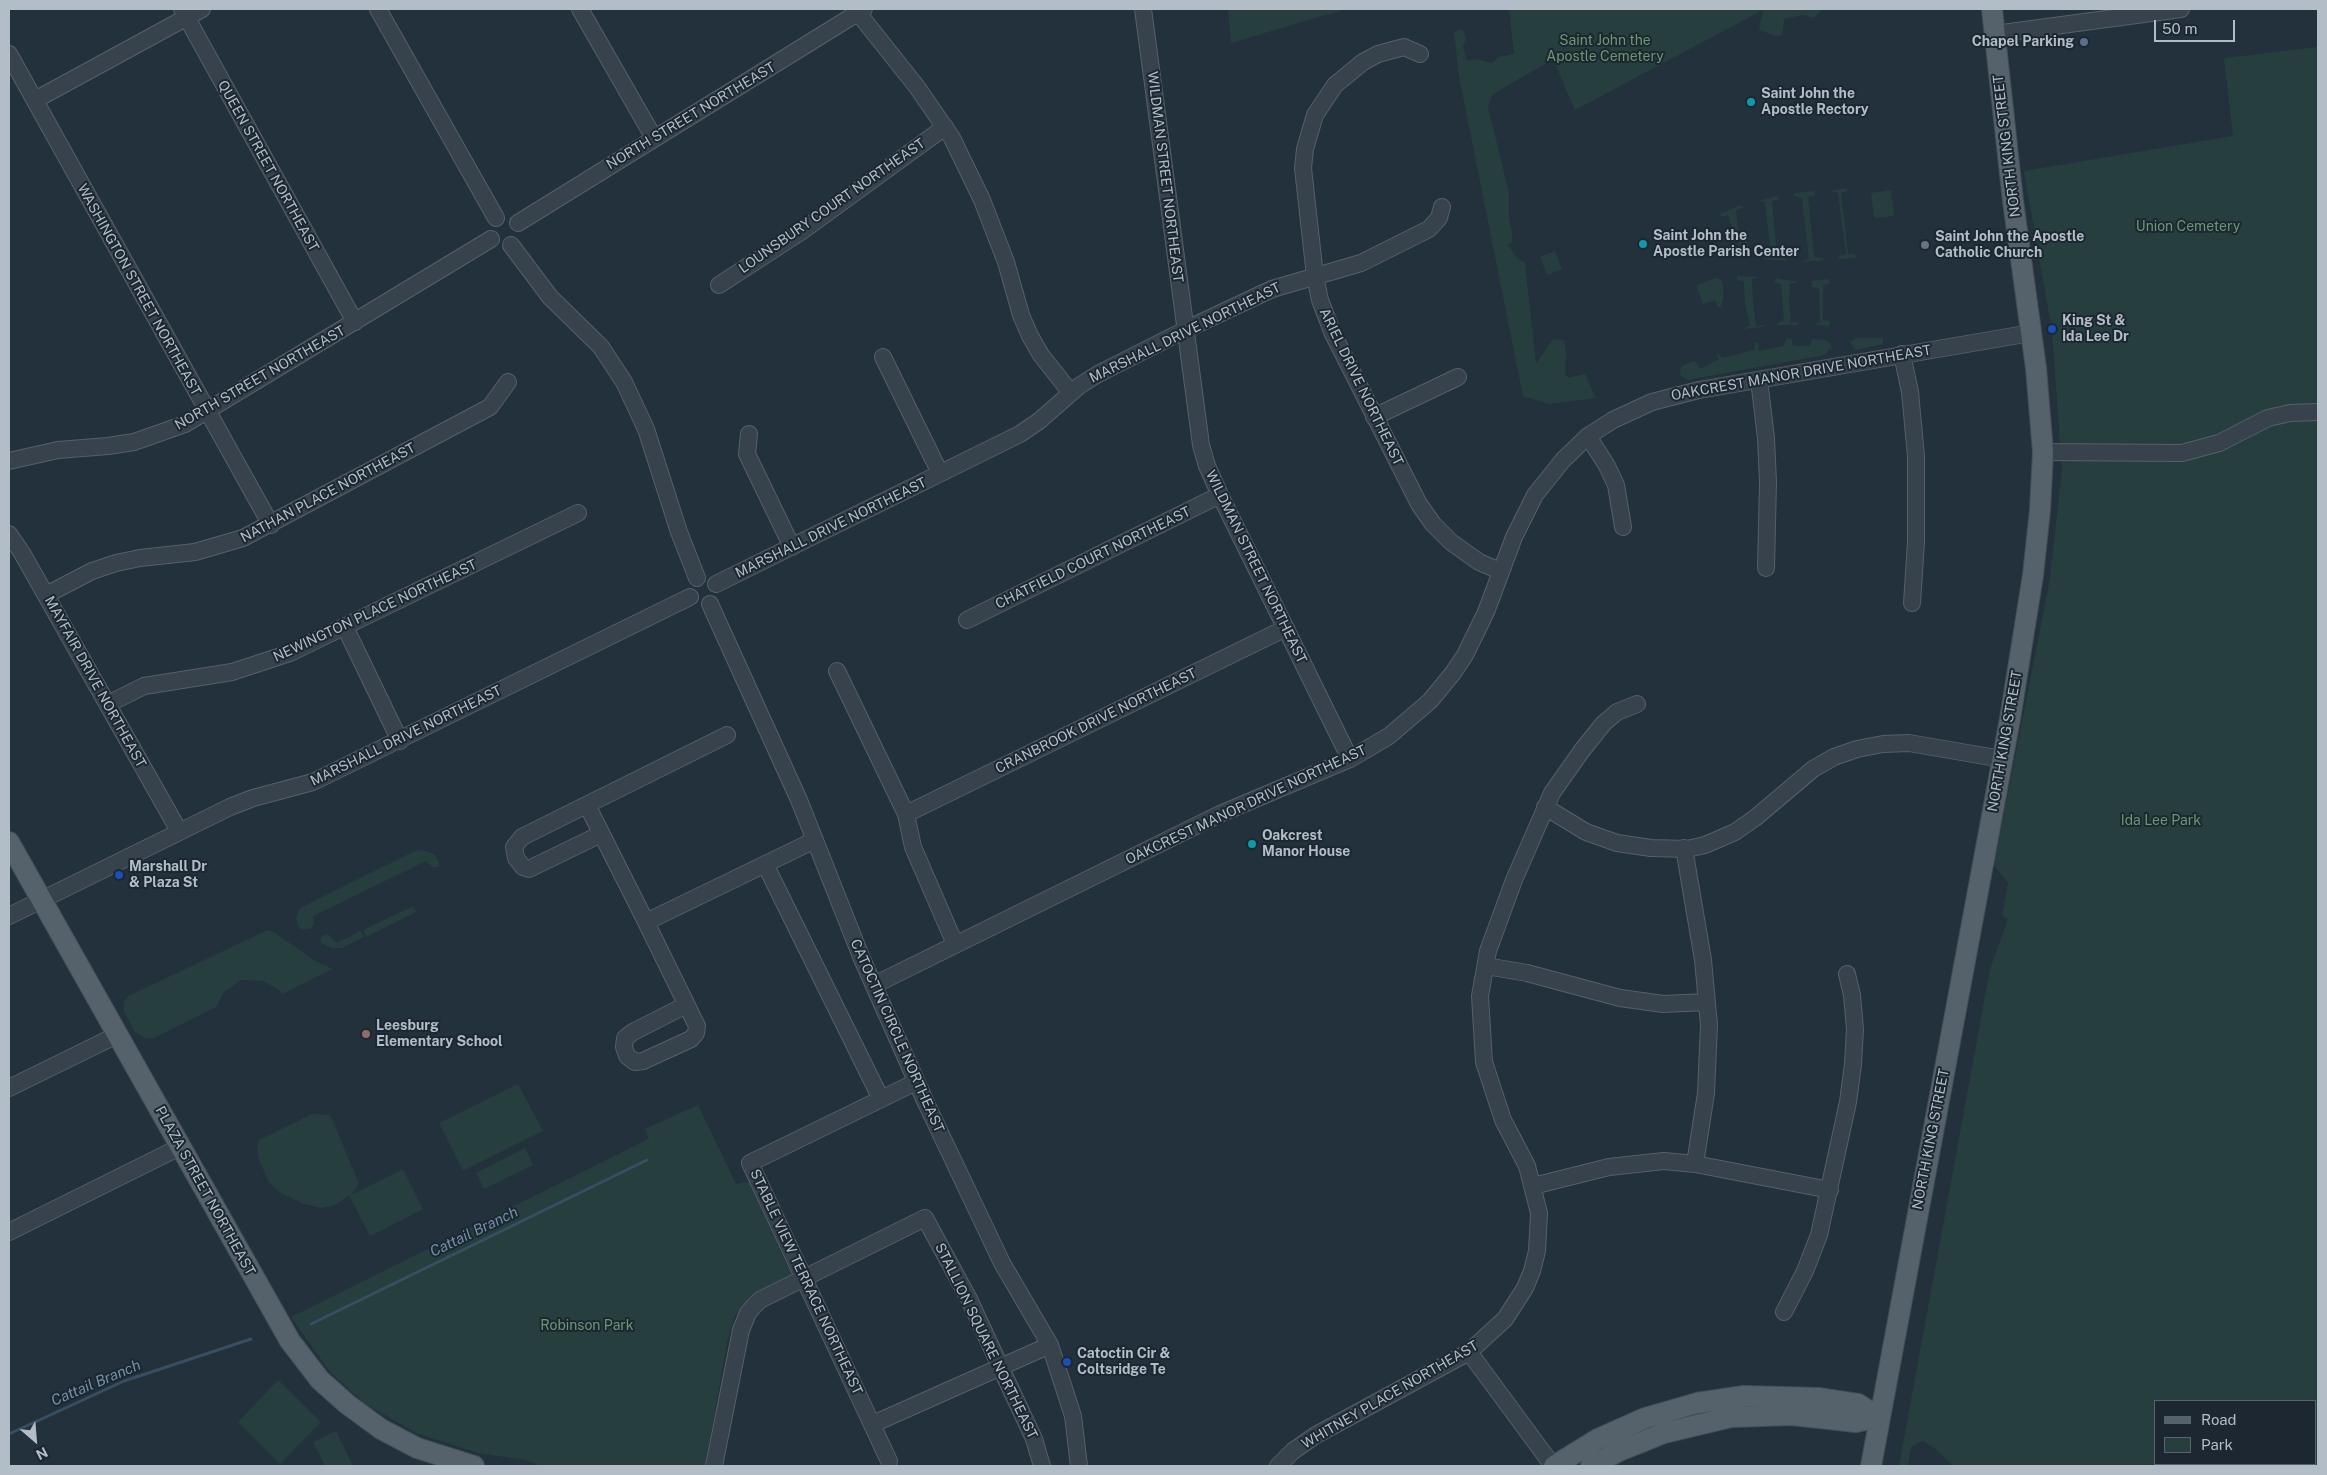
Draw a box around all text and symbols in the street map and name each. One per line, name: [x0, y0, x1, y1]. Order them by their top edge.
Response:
scale bar: [2157, 10, 2238, 42]
text: 50 m: [2162, 20, 2197, 37]
park label: Saint John the Apostle Cemetery: [1546, 33, 1664, 65]
place label: Chapel Parking: [1972, 34, 2074, 50]
marker: Chapel Parking: [2078, 36, 2090, 48]
street label: NORTH STREET NORTHEAST: [604, 59, 778, 173]
street label: WILDMAN STREET NORTHEAST: [1144, 70, 1186, 284]
street label: NORTH KING STREET: [1990, 74, 2024, 218]
street label: QUEEN STREET NORTHEAST: [214, 78, 322, 254]
place label: Saint John the Apostle Rectory: [1761, 86, 1869, 118]
marker: Saint John the Apostle Rectory: [1745, 96, 1757, 108]
street label: LOUNSBURY COURT NORTHEAST: [736, 135, 928, 277]
street label: WASHINGTON STREET NORTHEAST: [74, 181, 204, 399]
park label: Union Cemetery: [2136, 219, 2240, 235]
place label: Saint John the Apostle Parish Center: [1653, 228, 1799, 260]
place label: Saint John the Apostle Catholic Church: [1935, 229, 2084, 262]
marker: Saint John the Apostle Parish Center: [1637, 238, 1649, 250]
marker: Saint John the Apostle Catholic Church: [1919, 239, 1931, 251]
street label: MARSHALL DRIVE NORTHEAST: [1087, 279, 1283, 387]
street label: ARIEL DRIVE NORTHEAST: [1315, 305, 1407, 469]
place label: King St & Ida Lee Dr: [2062, 313, 2129, 346]
street label: NORTH STREET NORTHEAST: [172, 322, 348, 434]
marker: King St & Ida Lee Dr: [2046, 323, 2058, 335]
street label: OAKCREST MANOR DRIVE NORTHEAST: [1670, 342, 1932, 404]
street label: NATHAN PLACE NORTHEAST: [238, 440, 418, 546]
street label: WILDMAN STREET NORTHEAST: [1202, 468, 1310, 666]
street label: MARSHALL DRIVE NORTHEAST: [733, 474, 929, 582]
street label: CHATFIELD COURT NORTHEAST: [993, 503, 1193, 613]
street label: NEWINGTON PLACE NORTHEAST: [271, 556, 479, 666]
street label: MAYFAIR DRIVE NORTHEAST: [41, 593, 149, 771]
street label: CRANBROOK DRIVE NORTHEAST: [993, 665, 1199, 777]
street label: NORTH KING STREET: [1984, 669, 2026, 813]
street label: MARSHALL DRIVE NORTHEAST: [308, 682, 504, 790]
street label: OAKCREST MANOR DRIVE NORTHEAST: [1123, 742, 1369, 868]
park label: Ida Lee Park: [2121, 813, 2201, 829]
place label: Oakcrest Manor House: [1262, 828, 1350, 860]
marker: Oakcrest Manor House: [1246, 838, 1258, 850]
place label: Marshall Dr & Plaza St: [129, 859, 207, 892]
marker: Marshall Dr & Plaza St: [113, 869, 125, 881]
street label: CATOCTIN CIRCLE NORTHEAST: [847, 937, 947, 1135]
place label: Leesburg Elementary School: [376, 1018, 503, 1050]
marker: Leesburg Elementary School: [360, 1028, 372, 1040]
street label: NORTH KING STREET: [1909, 1067, 1953, 1211]
street label: PLAZA STREET NORTHEAST: [151, 1103, 259, 1279]
street label: STABLE VIEW TERRACE NORTHEAST: [746, 1167, 866, 1397]
water label: Cattail Branch: [427, 1203, 521, 1261]
street label: STALLION SQUARE NORTHEAST: [931, 1240, 1041, 1442]
park label: Robinson Park: [540, 1318, 634, 1334]
street label: WHITNEY PLACE NORTHEAST: [1299, 1337, 1481, 1453]
place label: Catoctin Cir & Coltsridge Te: [1077, 1346, 1170, 1378]
water label: Cattail Branch: [48, 1356, 144, 1410]
marker: Catoctin Cir & Coltsridge Te: [1061, 1356, 1073, 1368]
legend: [2154, 1400, 2317, 1465]
text: Road: [2201, 1411, 2237, 1428]
north arrow: [10, 1415, 60, 1465]
text: Park: [2201, 1436, 2233, 1453]
text: N: [33, 1444, 50, 1463]

